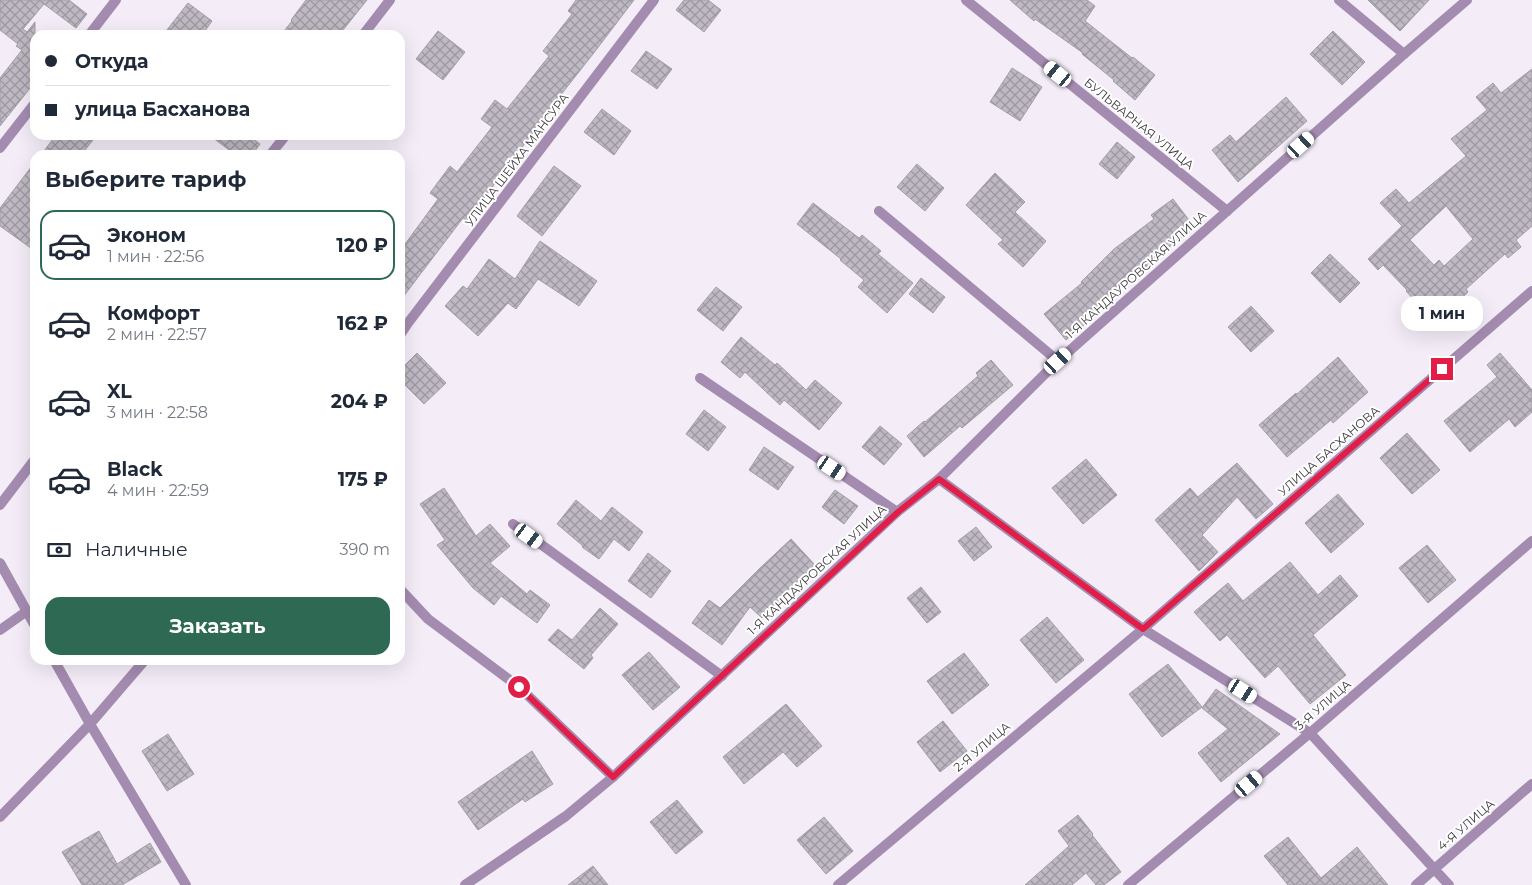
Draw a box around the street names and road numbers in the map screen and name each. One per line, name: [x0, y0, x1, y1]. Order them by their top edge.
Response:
street label: БУЛЬВАРНАЯ УЛИЦА: [1081, 75, 1197, 173]
street label: УЛИЦА ШЕЙХА МАНСУРА: [462, 90, 572, 229]
street label: 1-Я КАНДАУРОВСКАЯ УЛИЦА: [1062, 207, 1209, 342]
street label: УЛИЦА БАСХАНОВА: [1275, 402, 1382, 499]
street label: 1-Я КАНДАУРОВСКАЯ УЛИЦА: [744, 501, 889, 638]
street label: 3-Я УЛИЦА: [1292, 676, 1354, 733]
street label: 2-Я УЛИЦА: [950, 719, 1013, 775]
street label: 4-Я УЛИЦА: [1434, 796, 1497, 853]

